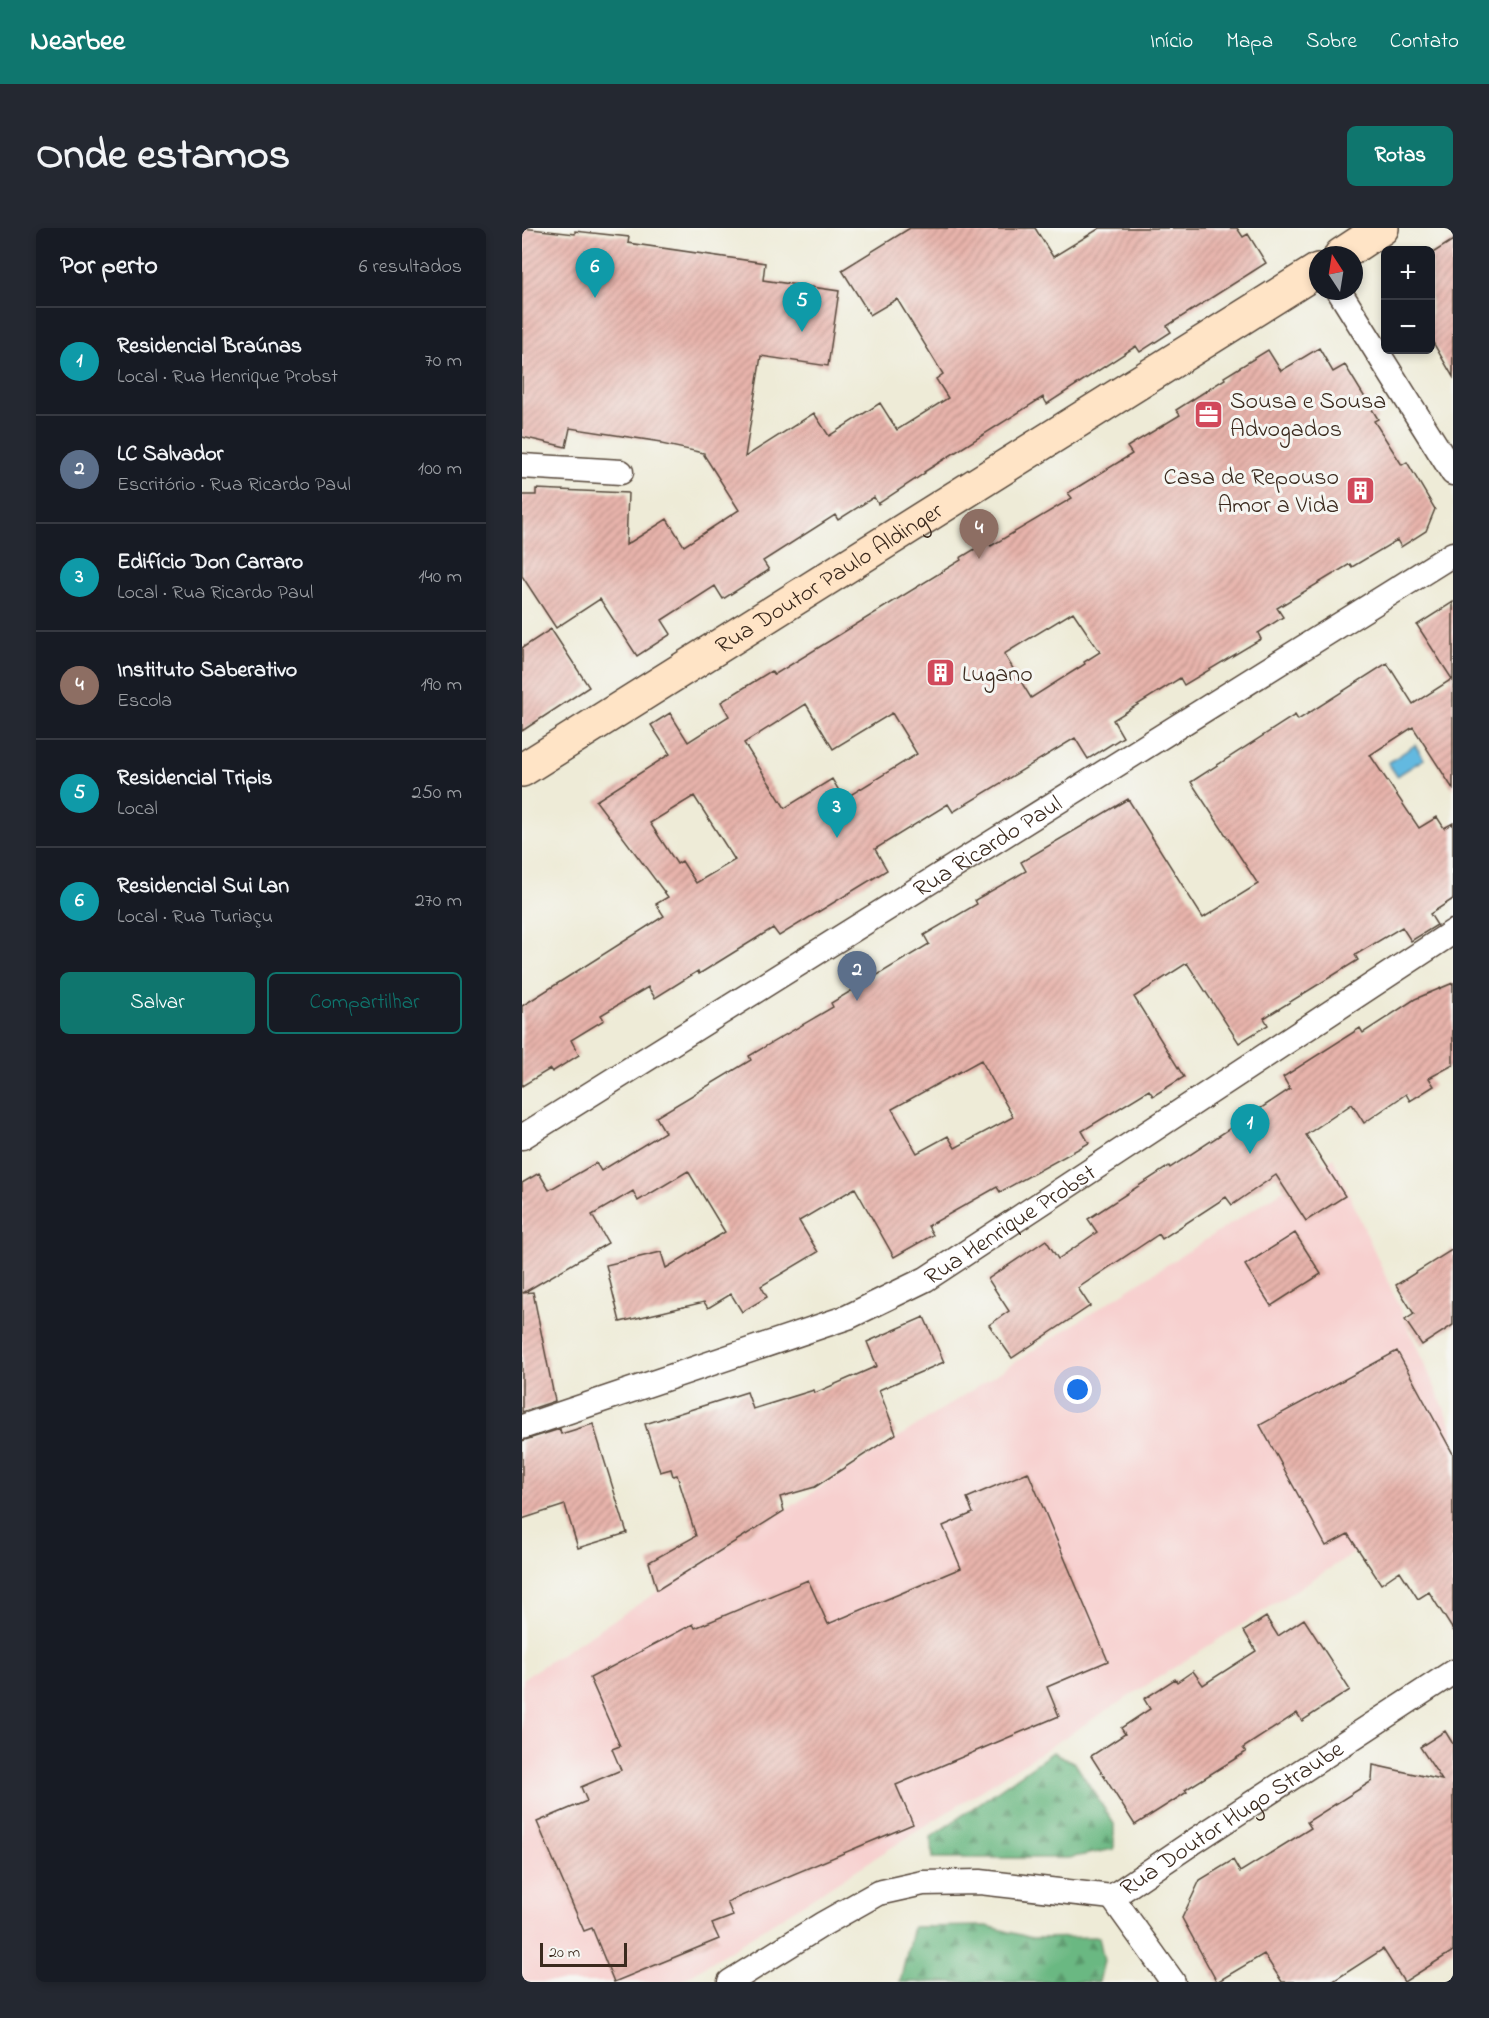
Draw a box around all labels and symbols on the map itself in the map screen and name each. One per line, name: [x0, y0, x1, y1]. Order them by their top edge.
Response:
north arrow: [1309, 246, 1363, 300]
pin: 6: [576, 248, 614, 298]
pin: 5: [782, 282, 822, 332]
place label: Sousa e Sousa Advogados: [1230, 385, 1386, 448]
office icon: Sousa e Sousa Advogados: [1193, 398, 1225, 430]
place label: Casa de Repouso Amor a Vida: [1164, 461, 1339, 524]
building icon: Casa de Repouso Amor a Vida: [1344, 474, 1376, 506]
street label: Rua Doutor Paulo Aldinger: [709, 495, 951, 664]
pin: 4: [960, 510, 998, 559]
building icon: Lugano: [925, 657, 957, 689]
place label: Lugano: [962, 658, 1033, 693]
pin: 3: [818, 788, 856, 838]
street label: Rua Ricardo Paul: [907, 788, 1070, 908]
pin: 2: [838, 952, 876, 1001]
pin: 1: [1230, 1104, 1270, 1154]
street label: Rua Henrique Probst: [918, 1157, 1104, 1295]
your location: [1063, 1375, 1092, 1404]
street label: Rua Doutor Hugo Straube: [1114, 1733, 1352, 1907]
scale bar: [540, 1940, 627, 1968]

